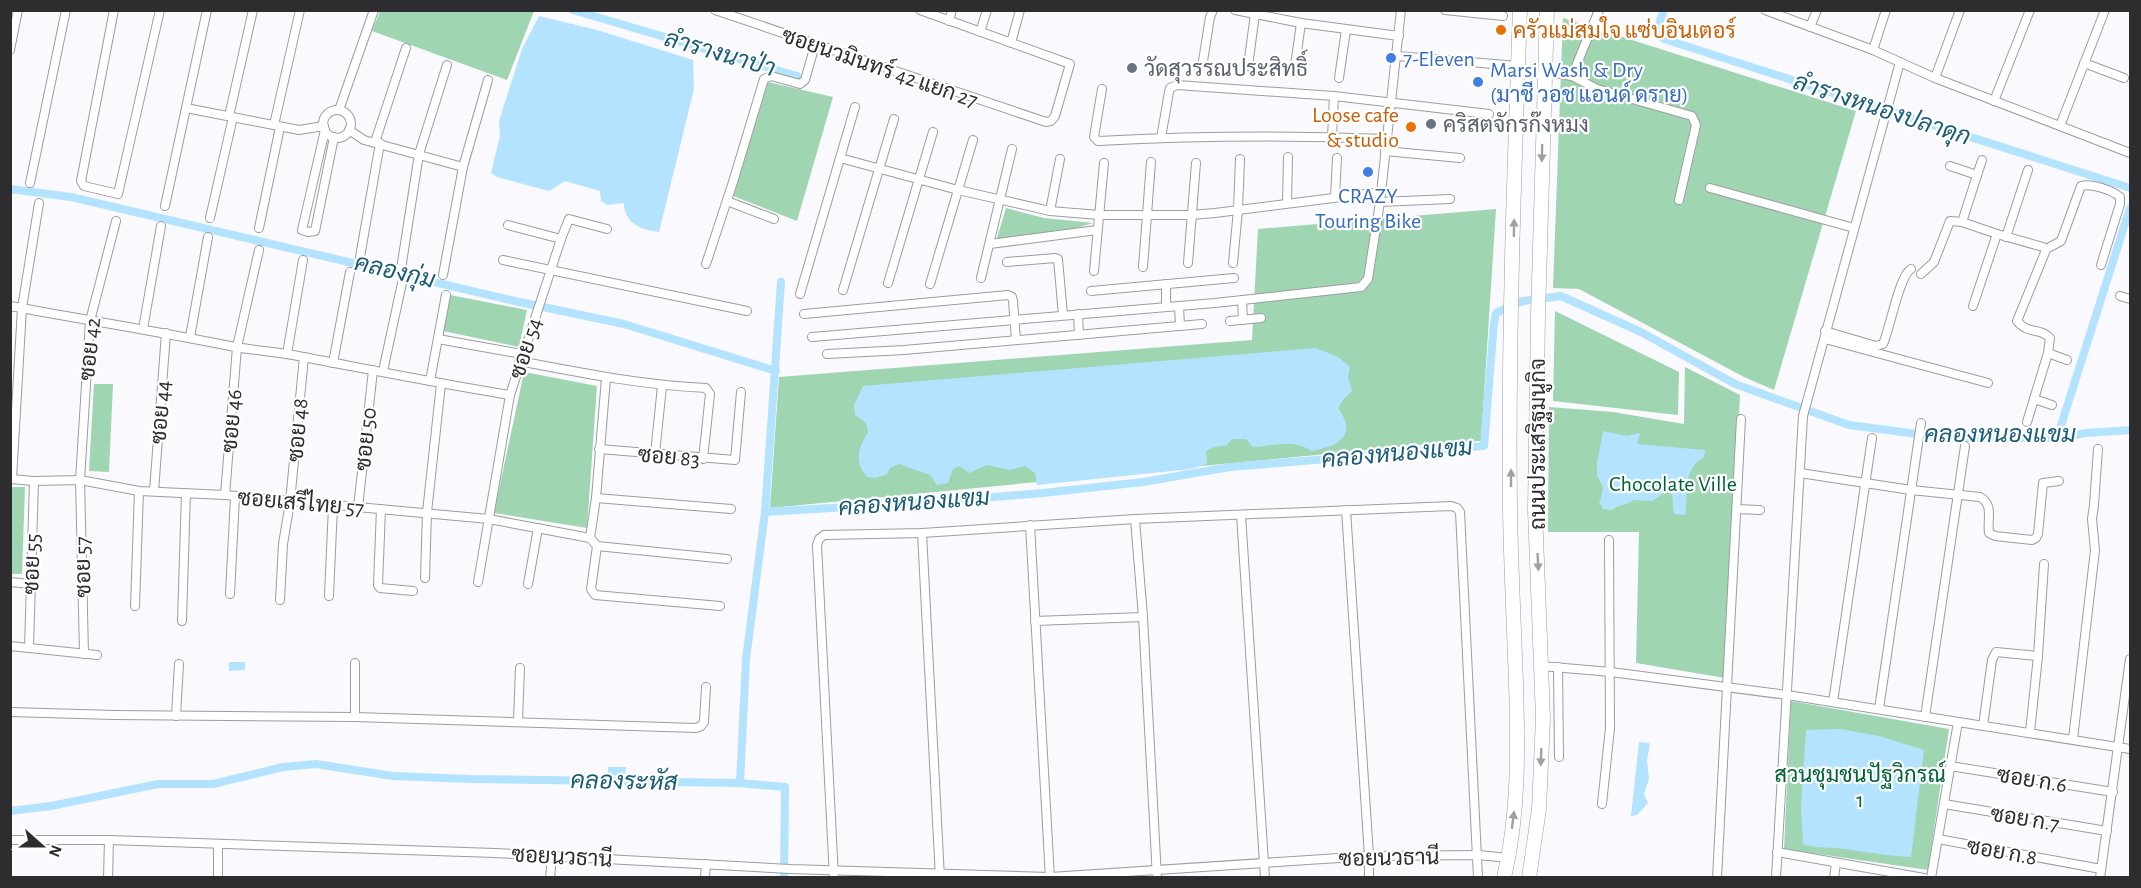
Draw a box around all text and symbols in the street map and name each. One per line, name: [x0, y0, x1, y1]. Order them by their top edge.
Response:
place label: ครัวแม่สมใจ แซ่บอินเตอร์: [1513, 16, 1736, 42]
street label: ซอยนวมินทร์ 42 แยก 27: [779, 20, 982, 112]
marker: ครัวแม่สมใจ แซ่บอินเตอร์: [1494, 23, 1508, 37]
water label: ลำรางนาป่า: [662, 24, 779, 81]
place label: 7-Eleven: [1403, 48, 1475, 70]
place label: วัดสุวรรณประสิทธิ์: [1144, 49, 1308, 84]
marker: 7-Eleven: [1384, 51, 1398, 65]
place label: Marsi Wash & Dry (มาชี วอช แอนด์ ดราย): [1490, 59, 1689, 106]
marker: วัดสุวรรณประสิทธิ์: [1125, 61, 1139, 75]
water label: ลำรางหนองปลาดุก: [1789, 67, 1974, 153]
marker: Marsi Wash & Dry (มาชี วอช แอนด์ ดราย): [1471, 75, 1485, 89]
place label: Loose cafe & studio: [1312, 104, 1399, 151]
place label: คริสตจักรก๊งหมง: [1443, 111, 1589, 136]
marker: คริสตจักรก๊งหมง: [1424, 117, 1438, 131]
marker: Loose cafe & studio: [1404, 120, 1418, 134]
one-way arrow: [1538, 143, 1547, 162]
marker: CRAZY Touring Bike: [1361, 165, 1375, 179]
place label: CRAZY Touring Bike: [1315, 185, 1421, 232]
one-way arrow: [1510, 218, 1519, 237]
water label: คลองกุ่ม: [351, 248, 438, 296]
street label: ซอย 54: [506, 315, 546, 381]
street label: ซอย 42: [76, 316, 104, 382]
street label: ถนนประเสริฐมนูกิจ: [1524, 358, 1553, 530]
street label: ซอย 44: [147, 379, 175, 445]
street label: ซอย 46: [218, 388, 246, 454]
street label: ซอย 48: [284, 397, 312, 463]
street label: ซอย 50: [352, 406, 380, 472]
water label: คลองหนองแขม: [1924, 423, 2076, 447]
water label: คลองหนองแขม: [1320, 435, 1474, 473]
street label: ซอย 83: [637, 443, 701, 471]
one-way arrow: [1506, 469, 1516, 488]
park label: Chocolate Ville: [1609, 473, 1737, 495]
street label: ซอยเสรีไทย 57: [237, 483, 365, 519]
water label: คลองหนองแขม: [838, 486, 991, 520]
street label: ซอย 55: [20, 533, 44, 595]
street label: ซอย 57: [71, 536, 95, 598]
one-way arrow: [1534, 553, 1543, 572]
one-way arrow: [1537, 748, 1546, 767]
park label: สวนชุมชนปัฐวิกรณ์ 1: [1774, 760, 1946, 811]
street label: ซอย ก.6: [1995, 764, 2068, 796]
water label: คลองระหัส: [570, 766, 679, 795]
street label: ซอย ก.7: [1989, 803, 2061, 835]
one-way arrow: [1509, 810, 1518, 829]
north arrow: [12, 816, 72, 876]
street label: ซอย ก.8: [1965, 835, 2039, 869]
street label: ซอยนวธานี: [511, 840, 613, 871]
text: N: [46, 843, 65, 859]
street label: ซอยนวธานี: [1338, 843, 1440, 870]

